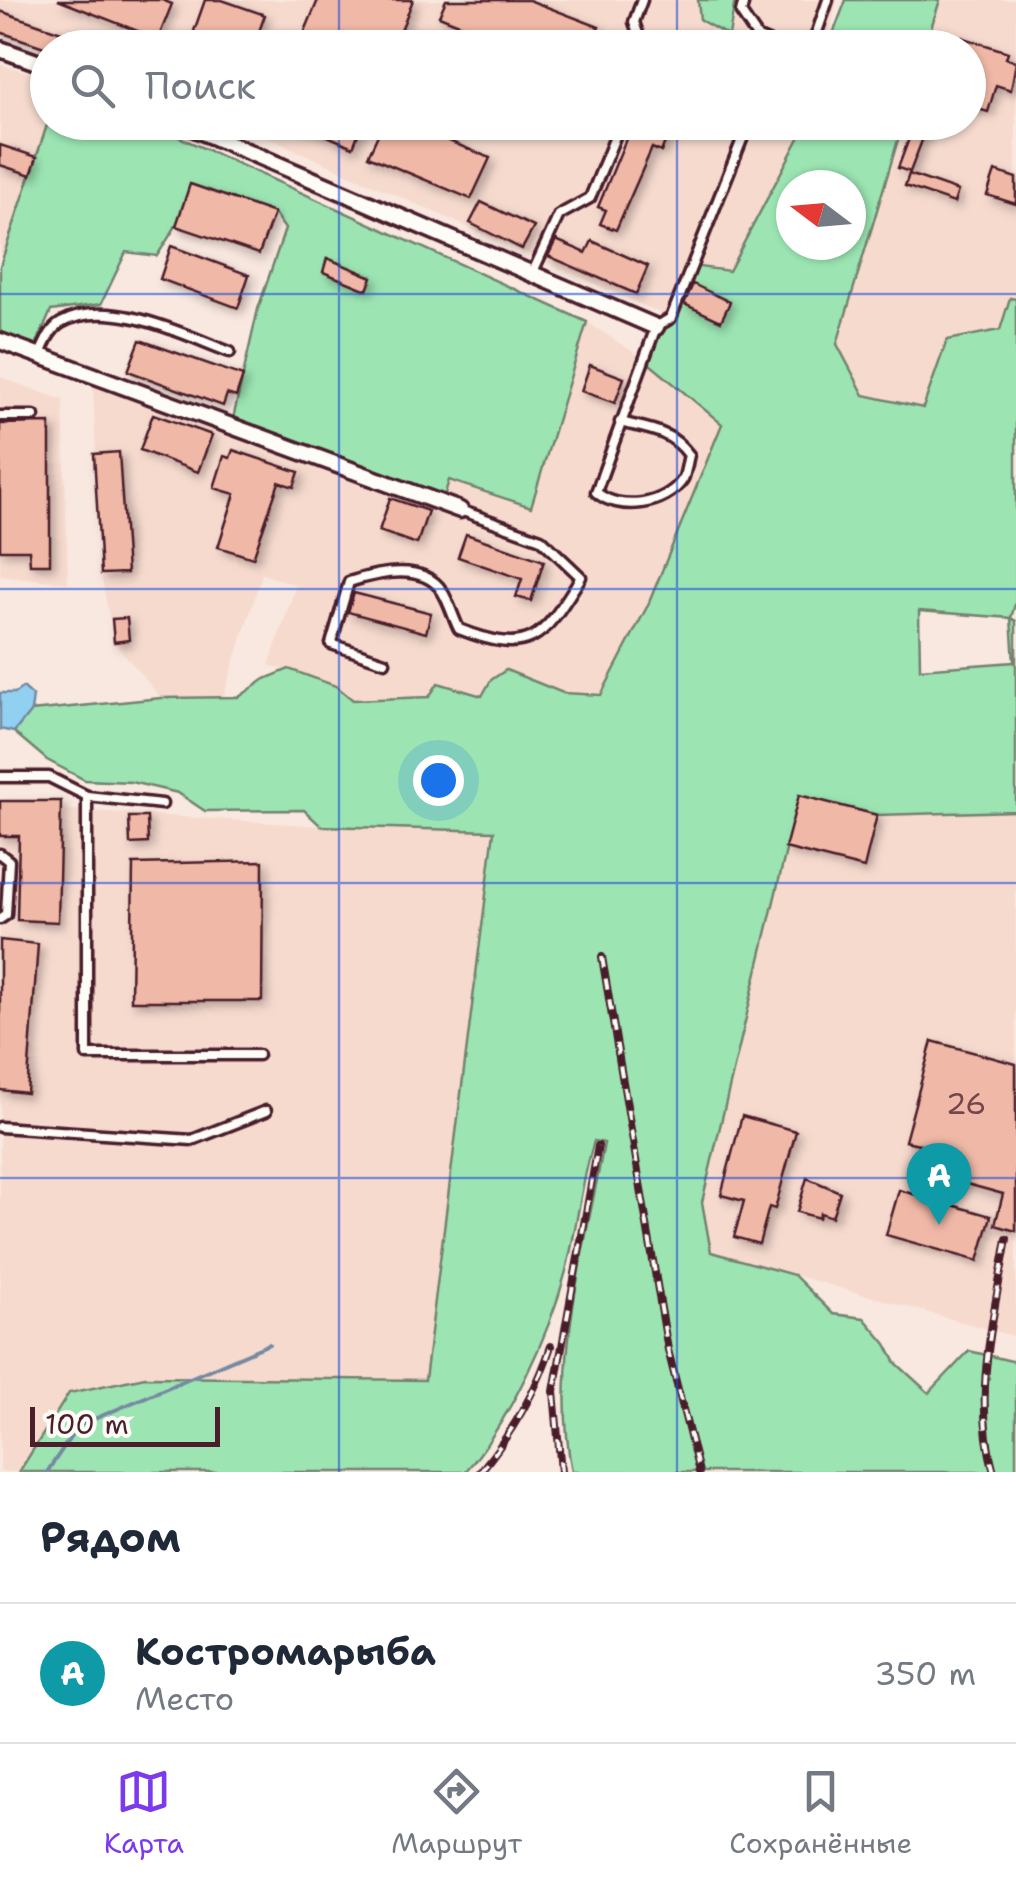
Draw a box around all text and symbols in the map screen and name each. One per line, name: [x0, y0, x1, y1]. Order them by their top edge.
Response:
search box: [30, 30, 986, 140]
icon: search: [65, 58, 120, 113]
text: Поиск: [145, 60, 256, 111]
north arrow: [776, 170, 866, 260]
your location: [413, 755, 464, 806]
house number: 26: [946, 1083, 986, 1124]
pin: A: [906, 1142, 972, 1225]
scale bar: [30, 1402, 220, 1446]
text: 100 m: [45, 1405, 129, 1443]
text: Рядом: [40, 1509, 181, 1565]
text: Костромарыба: [135, 1626, 436, 1677]
text: A: [60, 1652, 85, 1695]
text: 350 m: [874, 1652, 976, 1695]
text: Место: [135, 1677, 234, 1720]
tab: Карта: [104, 1764, 184, 1862]
tab: Маршрут: [391, 1764, 522, 1862]
tab: Сохранённые: [729, 1764, 912, 1862]

